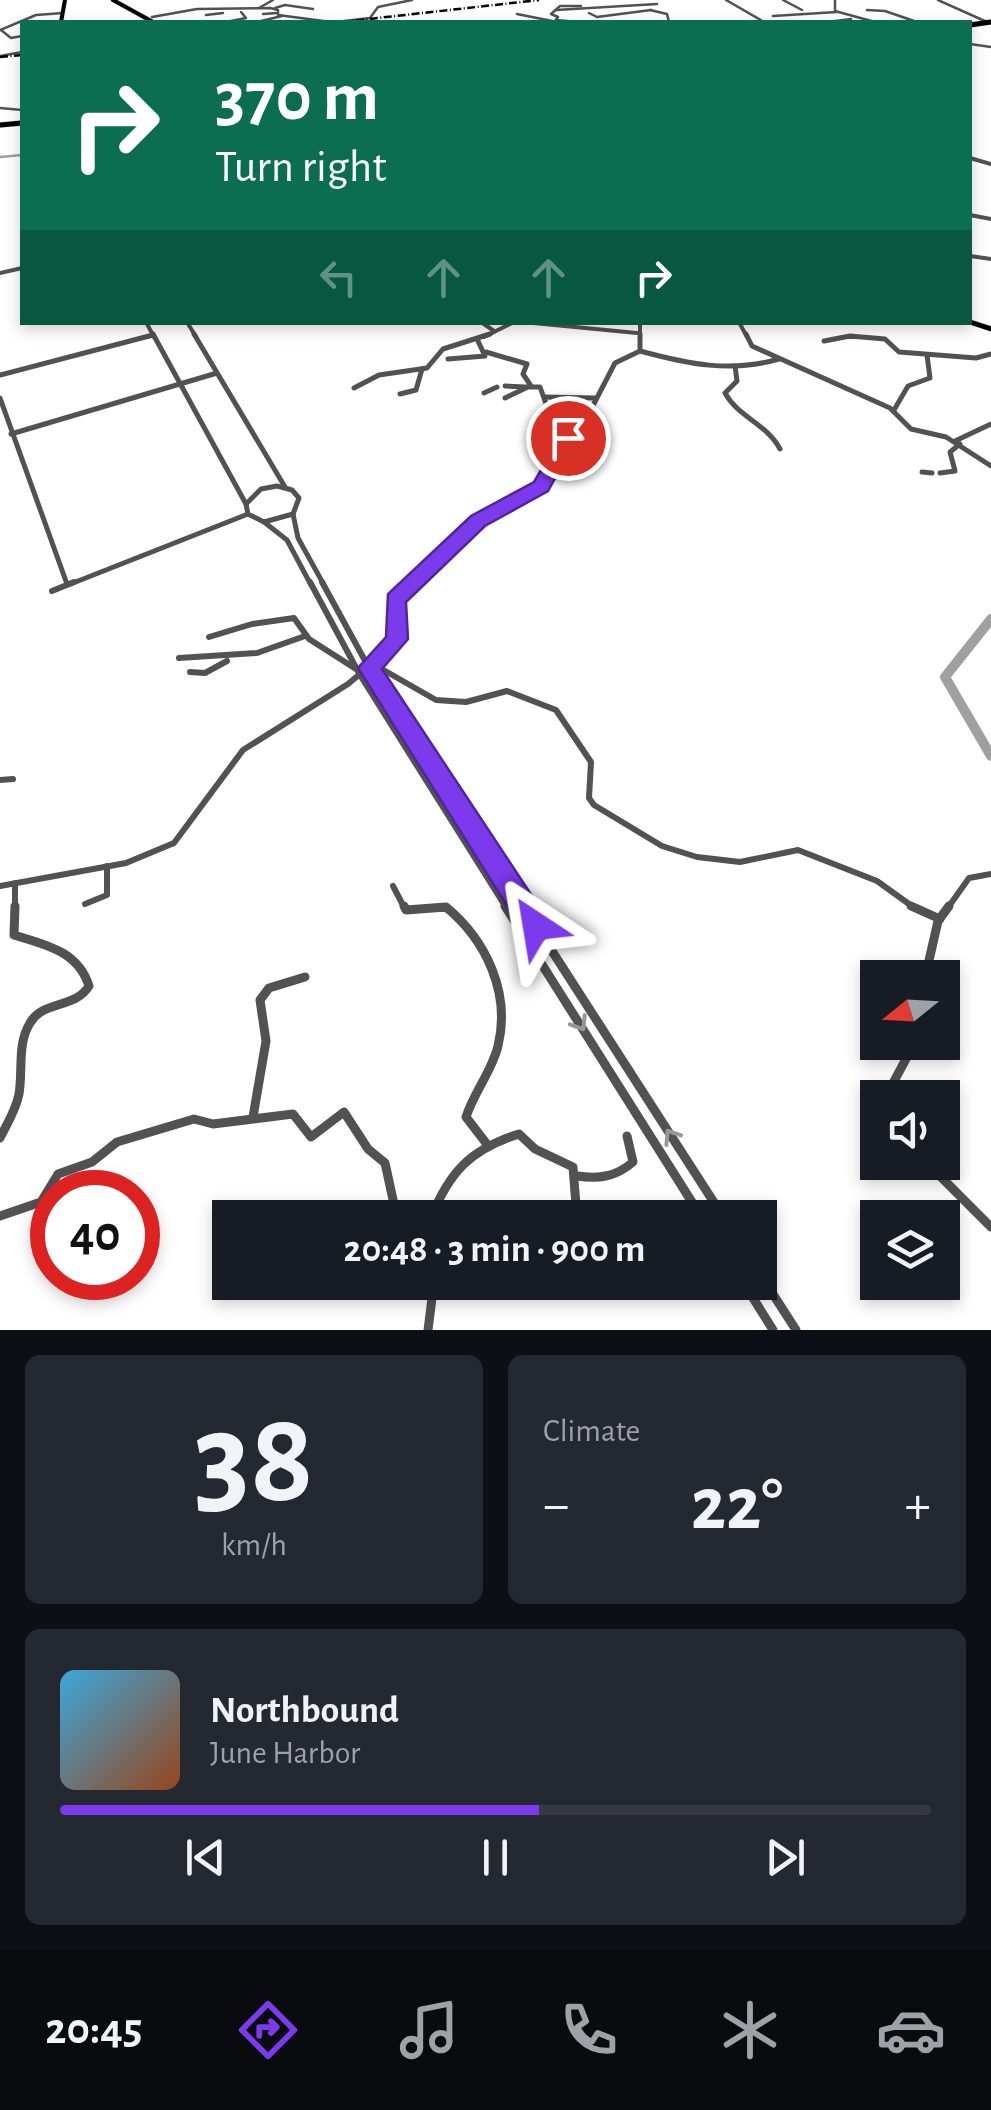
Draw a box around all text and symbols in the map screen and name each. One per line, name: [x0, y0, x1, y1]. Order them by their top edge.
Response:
icon: right: [50, 60, 180, 190]
text: 370 m: [215, 63, 379, 133]
text: Turn right: [215, 145, 387, 190]
icon: left: [311, 250, 366, 305]
icon: ahead: [416, 250, 471, 305]
icon: ahead: [521, 250, 576, 305]
icon: right: [626, 250, 681, 305]
pin: [526, 396, 611, 481]
icon: arrive: [541, 411, 596, 466]
position arrow: [484, 874, 588, 978]
north arrow: [860, 960, 960, 1060]
map controls: [860, 960, 960, 1300]
one-way arrow: [568, 1013, 587, 1031]
button: sound: [860, 1080, 960, 1180]
one-way arrow: [664, 1128, 683, 1146]
speed limit sign: 40: [30, 1170, 160, 1300]
button: layers: [860, 1200, 960, 1300]
text: 20:48 · 3 min · 900 m: [344, 1231, 645, 1269]
text: 38: [194, 1396, 314, 1526]
text: Climate: [543, 1415, 640, 1447]
text: 22°: [691, 1468, 783, 1543]
text: −: [543, 1478, 569, 1533]
text: +: [905, 1478, 931, 1533]
text: km/h: [221, 1529, 287, 1561]
text: Northbound: [210, 1692, 399, 1730]
text: June Harbor: [210, 1737, 360, 1769]
icon: previous: [178, 1830, 233, 1885]
icon: pause: [468, 1830, 523, 1885]
icon: next: [758, 1830, 813, 1885]
icon: directions: [233, 1995, 303, 2065]
icon: music: [394, 1995, 464, 2065]
icon: phone: [554, 1995, 624, 2065]
icon: climate: [715, 1995, 785, 2065]
icon: car: [876, 1995, 946, 2065]
text: 20:45: [45, 2007, 142, 2052]

